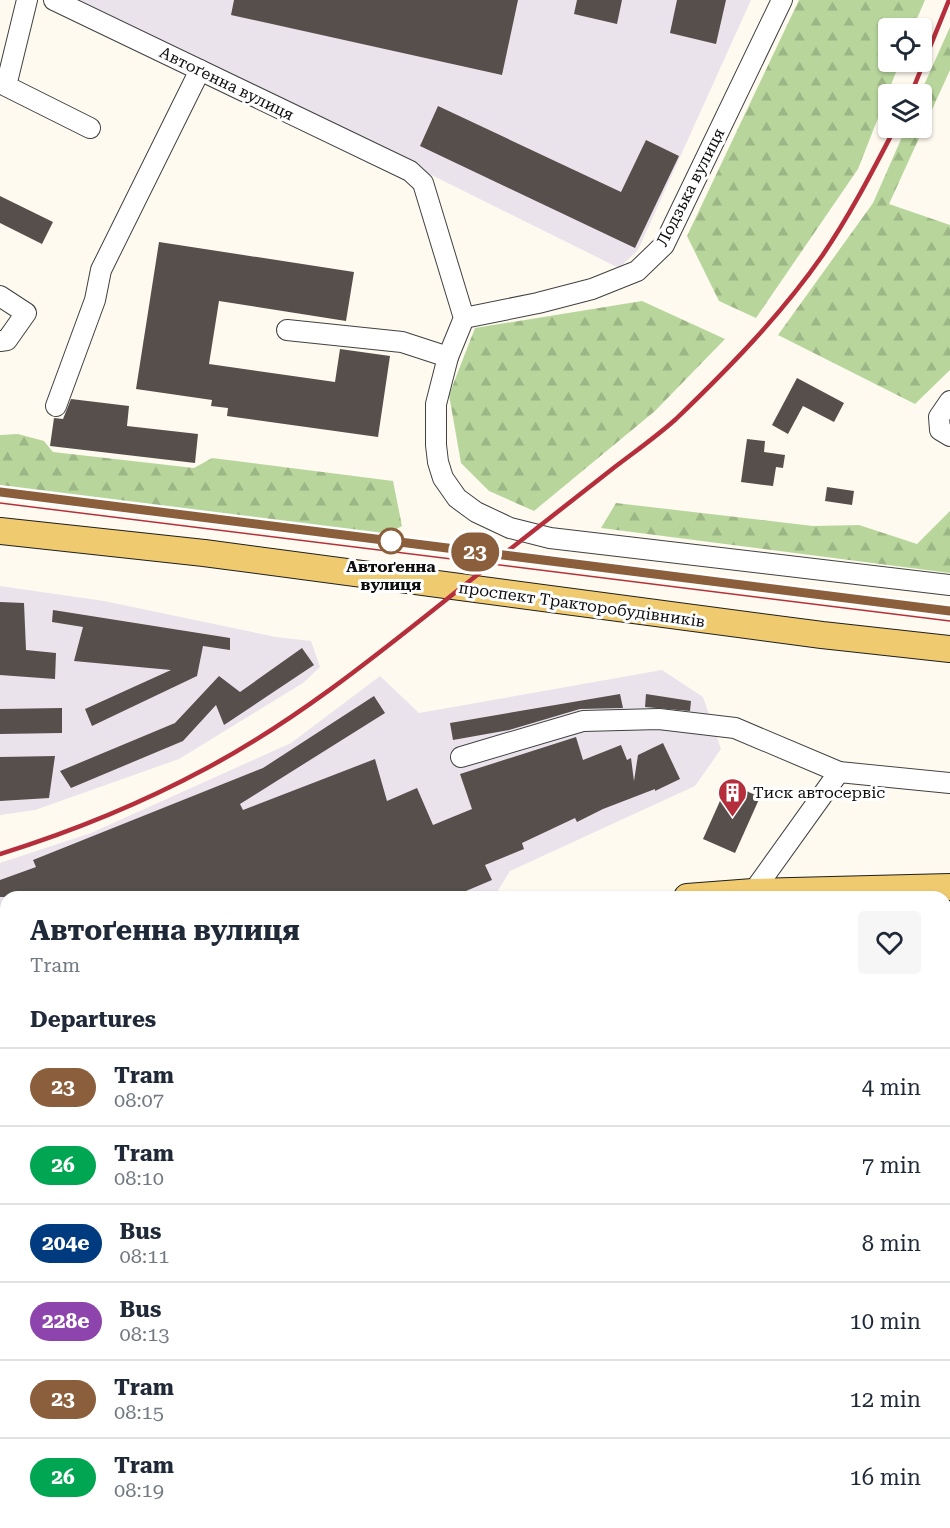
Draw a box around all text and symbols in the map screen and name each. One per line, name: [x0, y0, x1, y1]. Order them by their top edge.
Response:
map controls: [878, 18, 932, 138]
button: locate: [878, 18, 932, 72]
street label: Автоґенна вулиця: [156, 43, 297, 124]
button: layers: [878, 84, 932, 138]
street label: Лодзька вулиця: [652, 125, 728, 249]
marker: Автоґенна вулиця: [378, 528, 404, 554]
line badge: 23: [448, 532, 502, 572]
text: 23: [463, 540, 487, 564]
place label: Автоґенна вулиця: [346, 557, 436, 594]
street label: проспект Тракторобудівників: [458, 578, 706, 631]
building icon: Тиск автосервіс: [716, 776, 748, 818]
place label: Тиск автосервіс: [753, 783, 885, 802]
button: heart: [858, 911, 921, 974]
text: Автоґенна вулиця: [30, 914, 300, 947]
text: Tram: [30, 953, 80, 977]
text: Departures: [30, 1007, 156, 1032]
text: Tram: [114, 1063, 174, 1088]
text: 23: [51, 1075, 75, 1099]
text: 4 min: [862, 1075, 921, 1100]
text: 08:07: [114, 1088, 164, 1112]
text: Tram: [114, 1141, 174, 1166]
text: 26: [51, 1153, 75, 1177]
text: 7 min: [862, 1153, 921, 1178]
text: 08:10: [114, 1166, 164, 1190]
text: Bus: [120, 1219, 161, 1244]
text: 204е: [42, 1231, 90, 1255]
text: 8 min: [862, 1231, 921, 1256]
text: 08:11: [120, 1244, 170, 1268]
text: Bus: [120, 1297, 161, 1322]
text: 228е: [42, 1309, 90, 1333]
text: 10 min: [850, 1309, 921, 1334]
text: 08:13: [120, 1322, 170, 1346]
text: Tram: [114, 1375, 174, 1400]
text: 23: [51, 1387, 75, 1411]
text: 12 min: [850, 1387, 921, 1412]
text: 08:15: [114, 1400, 164, 1424]
text: Tram: [114, 1453, 174, 1478]
text: 26: [51, 1465, 75, 1489]
text: 16 min: [850, 1465, 921, 1490]
text: 08:19: [114, 1478, 164, 1502]

